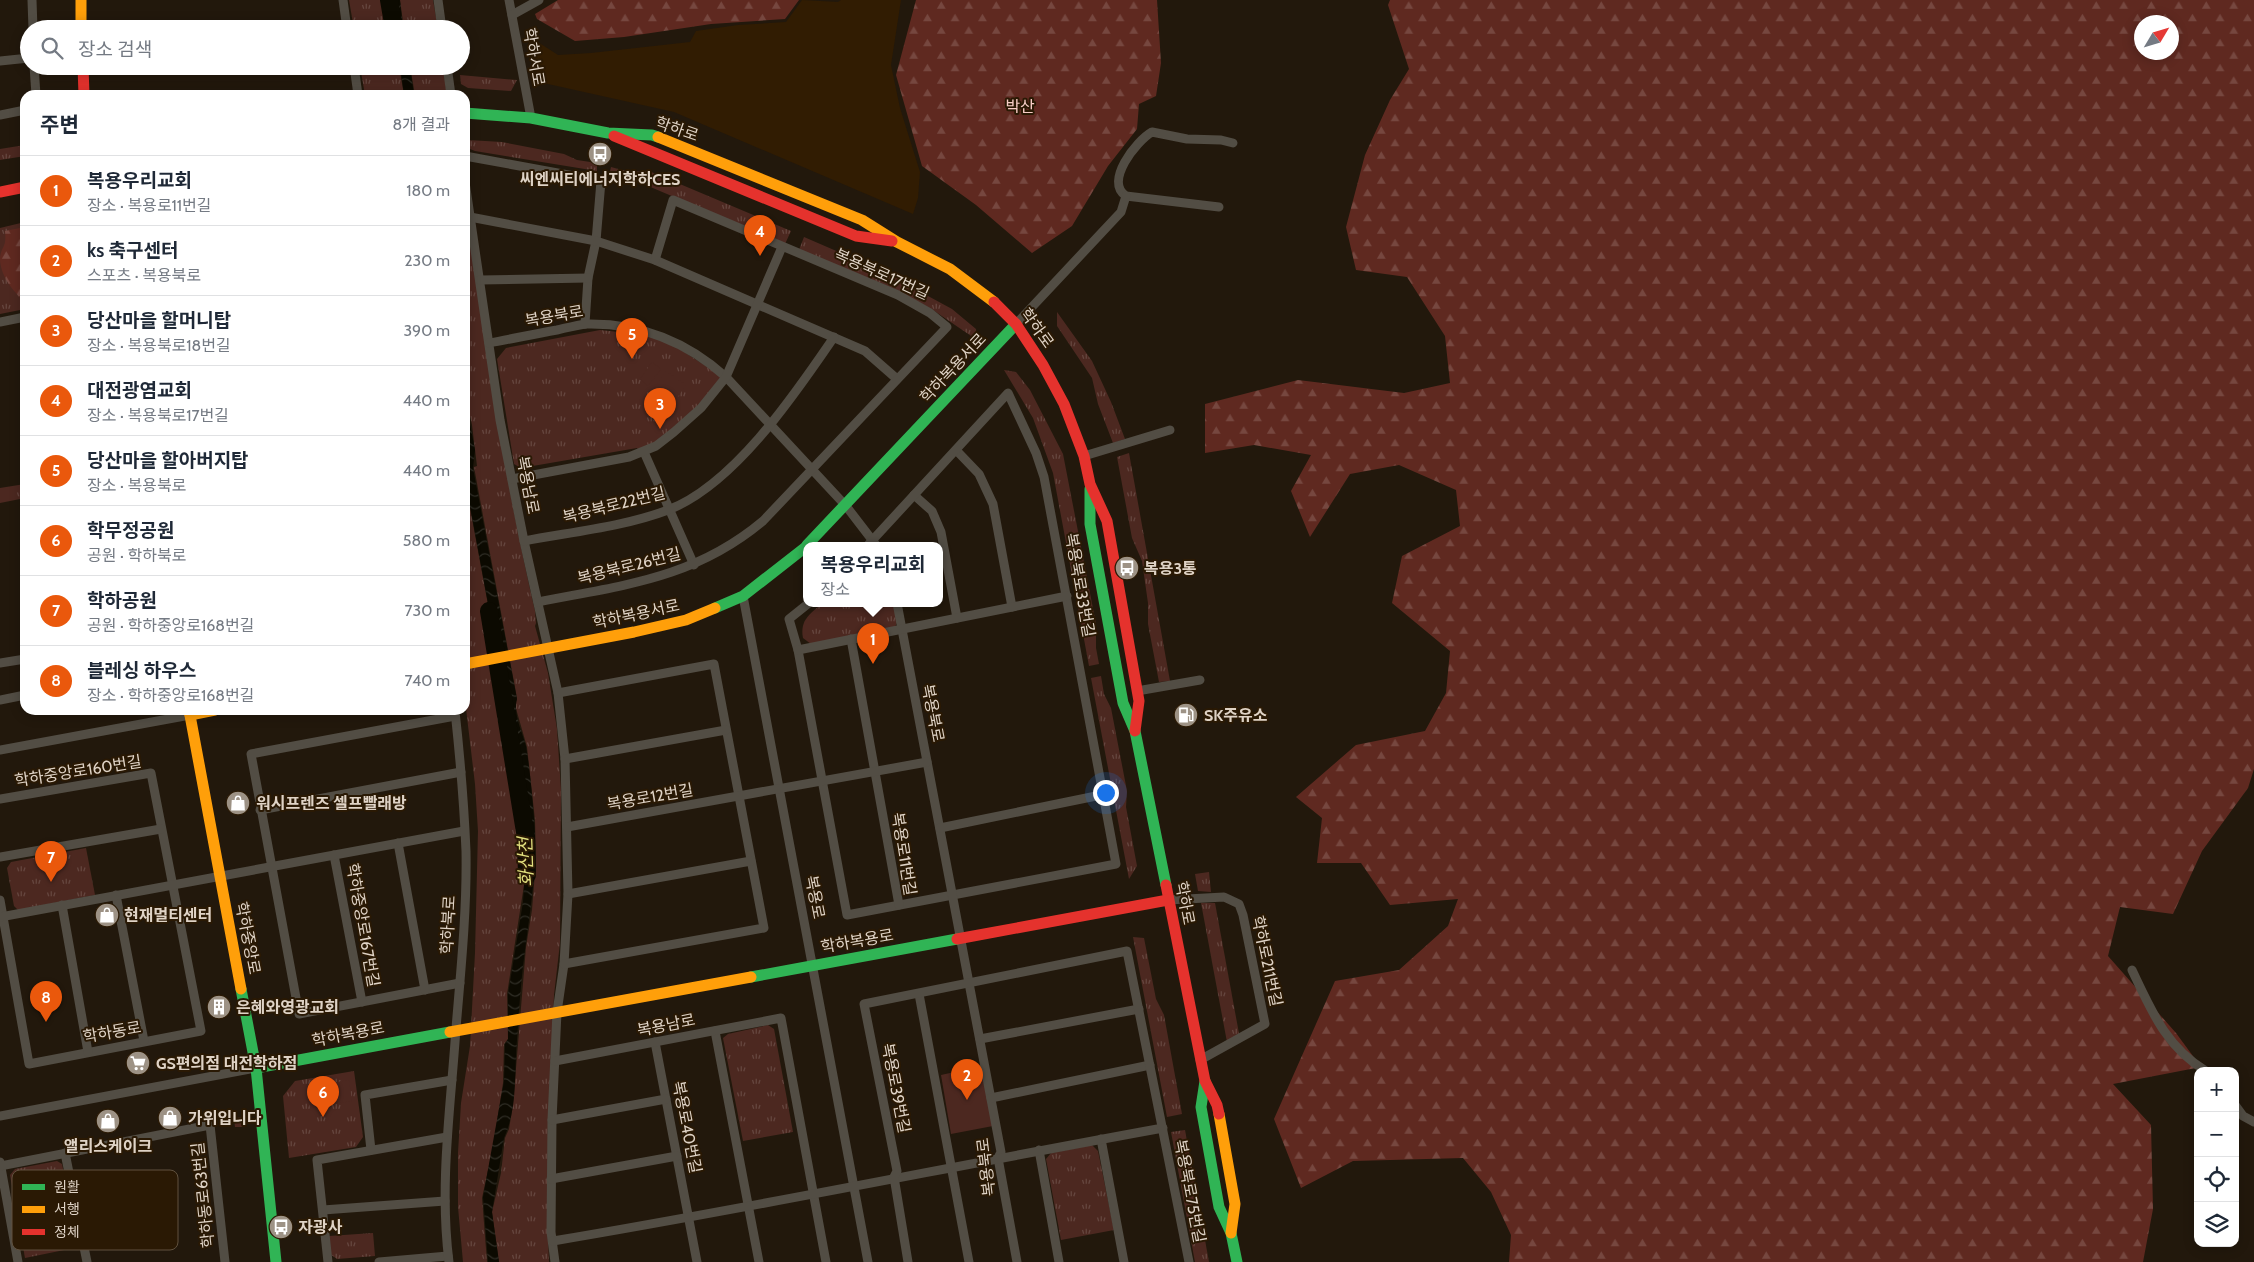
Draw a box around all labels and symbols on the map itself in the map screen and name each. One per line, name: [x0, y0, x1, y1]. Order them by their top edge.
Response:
north arrow: [2134, 15, 2179, 60]
street label: 학하서로: [520, 26, 549, 88]
park label: 박산: [1005, 97, 1035, 116]
street label: 학하로: [653, 113, 701, 145]
bus stop icon: 씨엔씨티에너지학하CES: [587, 141, 613, 167]
place label: 씨엔씨티에너지학하CES: [520, 170, 680, 189]
pin: 4: [744, 215, 776, 256]
street label: 복용북로17번길: [832, 245, 932, 303]
street label: 복용북로: [523, 301, 585, 330]
street label: 학하로: [1016, 305, 1058, 352]
pin: 5: [616, 318, 648, 359]
street label: 학하복용서로: [916, 329, 990, 407]
pin: 3: [644, 388, 676, 429]
street label: 복용남로: [513, 454, 543, 516]
street label: 복용북로22번길: [561, 483, 667, 527]
street label: 복용북로33번길: [1061, 531, 1099, 639]
street label: 복용북로26번길: [575, 544, 683, 588]
bus stop icon: 복용3통: [1114, 555, 1140, 581]
place label: 복용3통: [1144, 559, 1197, 578]
street label: 학하복용서로: [591, 595, 681, 632]
pin: 1: [857, 623, 889, 664]
street label: 복용북로: [918, 682, 948, 744]
fuel station icon: SK주유소: [1173, 702, 1199, 728]
place label: SK주유소: [1204, 706, 1268, 725]
street label: 학하중앙로160번길: [13, 752, 143, 790]
street label: 복용로12번길: [605, 780, 695, 814]
your location: [1093, 780, 1119, 806]
shop icon: 워시프렌즈 셀프빨래방: [225, 790, 251, 816]
place label: 워시프렌즈 셀프빨래방: [256, 794, 407, 813]
street label: 복용로11번길: [888, 811, 920, 897]
water label: 화산천: [514, 834, 538, 887]
pin: 7: [35, 841, 67, 882]
street label: 학하중앙로167번길: [343, 862, 383, 988]
street label: 복용로: [801, 874, 829, 921]
street label: 학하로: [1171, 880, 1199, 927]
street label: 학하북로: [437, 895, 459, 955]
street label: 학하중앙로: [232, 900, 264, 976]
shop icon: 현재멀티센터: [94, 902, 120, 928]
place label: 현재멀티센터: [124, 906, 212, 925]
street label: 학하로211번길: [1248, 914, 1286, 1008]
street label: 학하복용로: [819, 925, 895, 957]
pin: 8: [30, 981, 62, 1022]
building icon: 은혜와영광교회: [206, 994, 232, 1020]
place label: 은혜와영광교회: [236, 998, 339, 1017]
street label: 복용남로: [635, 1010, 697, 1040]
street label: 학하동로: [81, 1017, 143, 1046]
street label: 학하복용로: [310, 1018, 386, 1050]
street label: 복용로39번길: [878, 1041, 914, 1135]
supermarket icon: GS편의점 대전학하점: [125, 1050, 151, 1076]
place label: GS편의점 대전학하점: [156, 1054, 297, 1073]
pin: 2: [951, 1059, 983, 1100]
pin: 6: [307, 1076, 339, 1117]
street label: 복용로40번길: [669, 1079, 705, 1175]
shop icon: 가위입니다: [157, 1105, 183, 1131]
shop icon: 앨리스케이크: [95, 1108, 121, 1134]
place label: 가위입니다: [188, 1109, 262, 1128]
street label: 복용북로: [973, 1136, 999, 1197]
place label: 앨리스케이크: [64, 1137, 152, 1156]
street label: 복용북로75번길: [1171, 1138, 1209, 1244]
street label: 학하동로63번길: [188, 1141, 218, 1249]
legend: [12, 1170, 178, 1250]
text: 원활: [54, 1178, 80, 1196]
text: 서행: [54, 1200, 80, 1218]
bus stop icon: 자광사: [268, 1214, 294, 1240]
place label: 자광사: [298, 1218, 342, 1237]
text: 정체: [54, 1223, 80, 1241]

